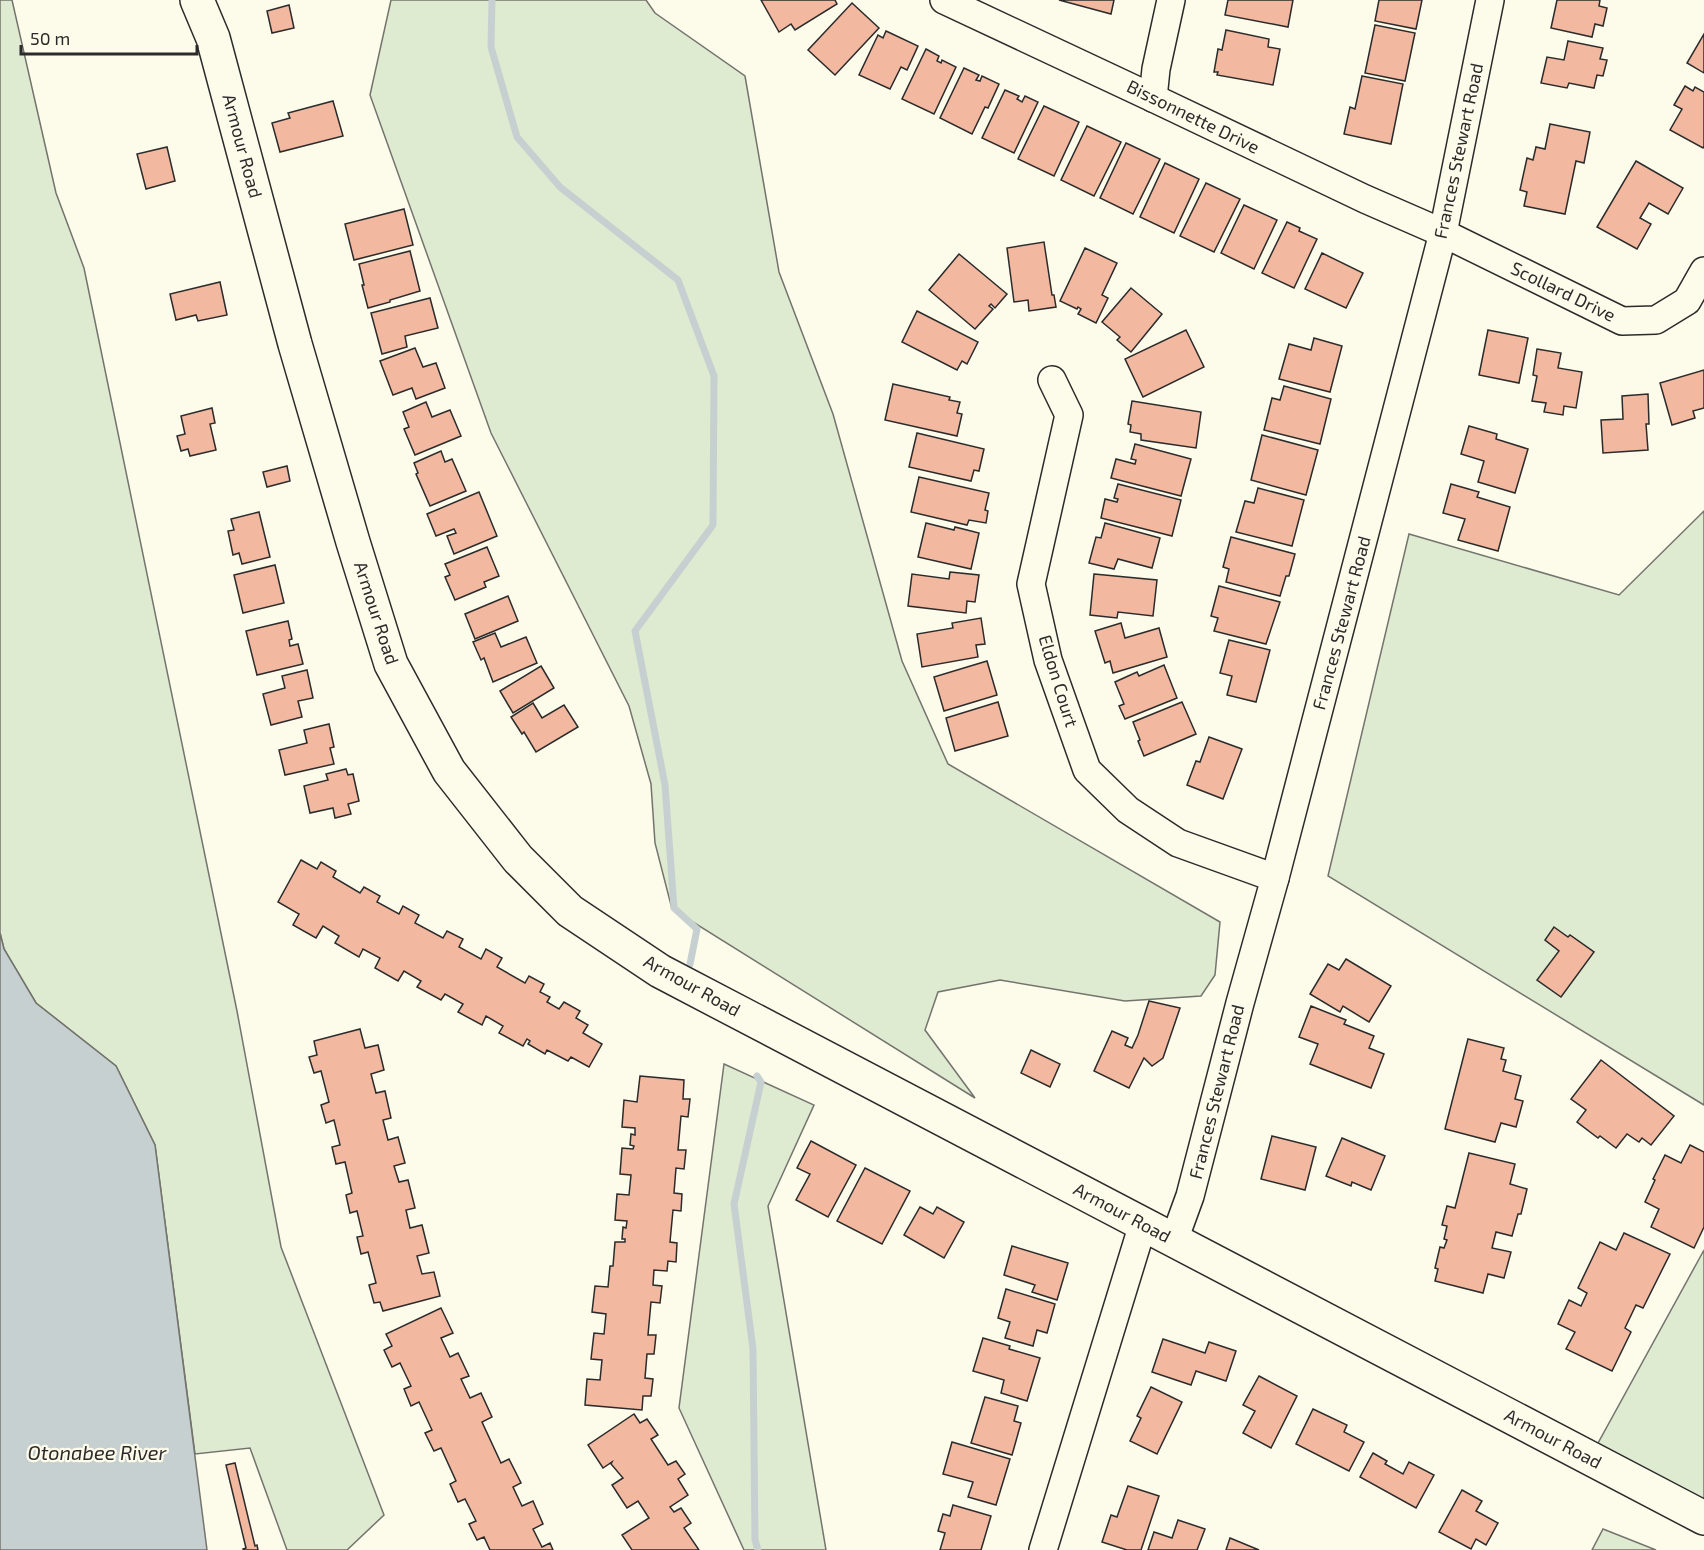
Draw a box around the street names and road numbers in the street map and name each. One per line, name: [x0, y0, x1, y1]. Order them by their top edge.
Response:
street label: Frances Stewart Road: [1429, 61, 1487, 241]
street label: Bissonnette Drive: [1124, 74, 1263, 158]
street label: Armour Road: [218, 91, 267, 200]
street label: Scollard Drive: [1508, 256, 1619, 326]
street label: Frances Stewart Road: [1307, 533, 1375, 712]
street label: Armour Road: [350, 558, 404, 667]
street label: Eldon Court: [1035, 632, 1083, 730]
street label: Armour Road: [640, 950, 745, 1021]
street label: Frances Stewart Road: [1184, 1002, 1248, 1181]
street label: Armour Road: [1070, 1177, 1175, 1247]
street label: Armour Road: [1501, 1403, 1606, 1473]

